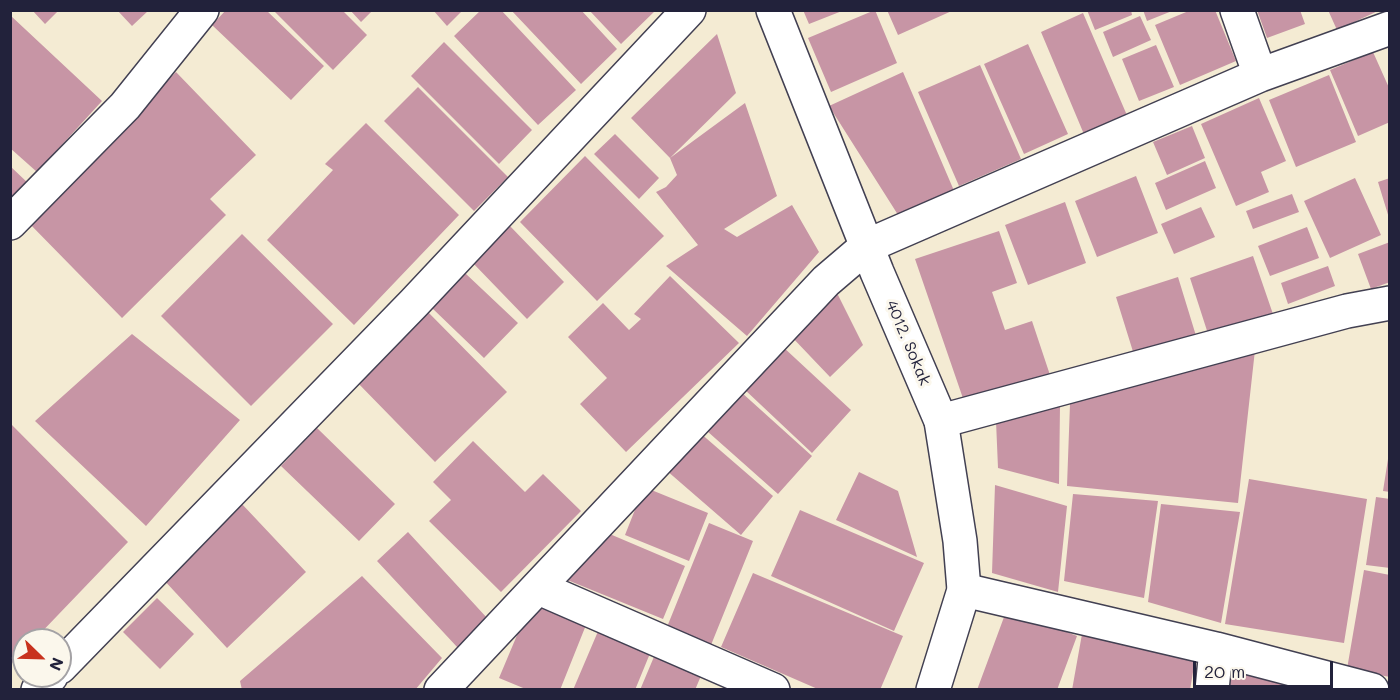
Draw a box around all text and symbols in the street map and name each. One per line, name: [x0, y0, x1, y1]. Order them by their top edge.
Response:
street label: 4012. Sokak: [881, 298, 935, 388]
north arrow: [12, 628, 72, 688]
scale bar: [1196, 649, 1336, 687]
text: N: [45, 655, 69, 674]
text: 20 m: [1204, 659, 1245, 683]

